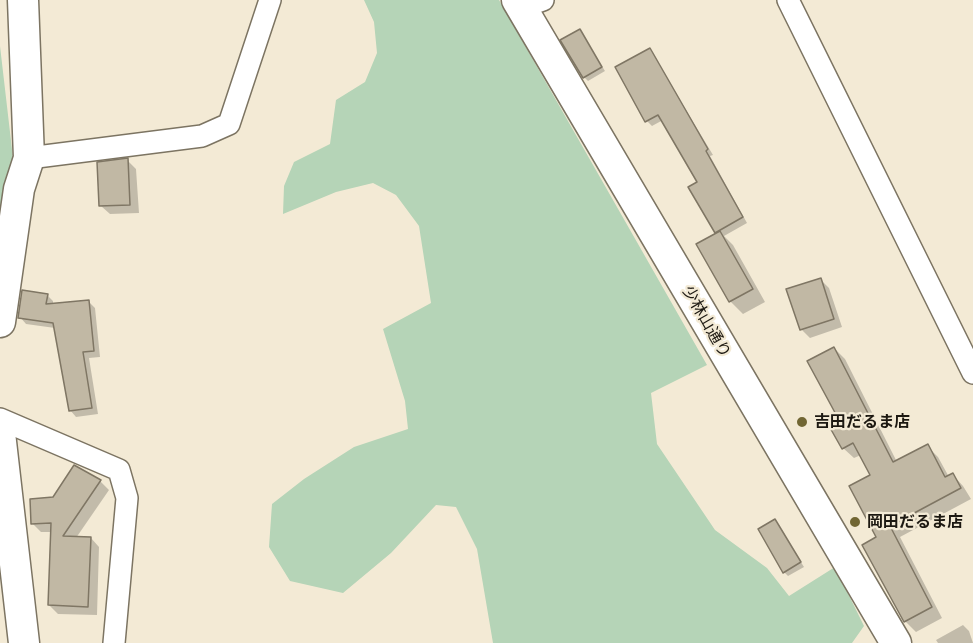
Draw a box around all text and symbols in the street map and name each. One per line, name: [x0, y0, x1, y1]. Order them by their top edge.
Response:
street label: 少林山通り: [678, 283, 734, 361]
place label: 吉田だるま店: [814, 412, 910, 432]
marker: 吉田だるま店: [795, 415, 809, 429]
place label: 岡田だるま店: [867, 512, 963, 532]
marker: 岡田だるま店: [848, 515, 862, 529]

